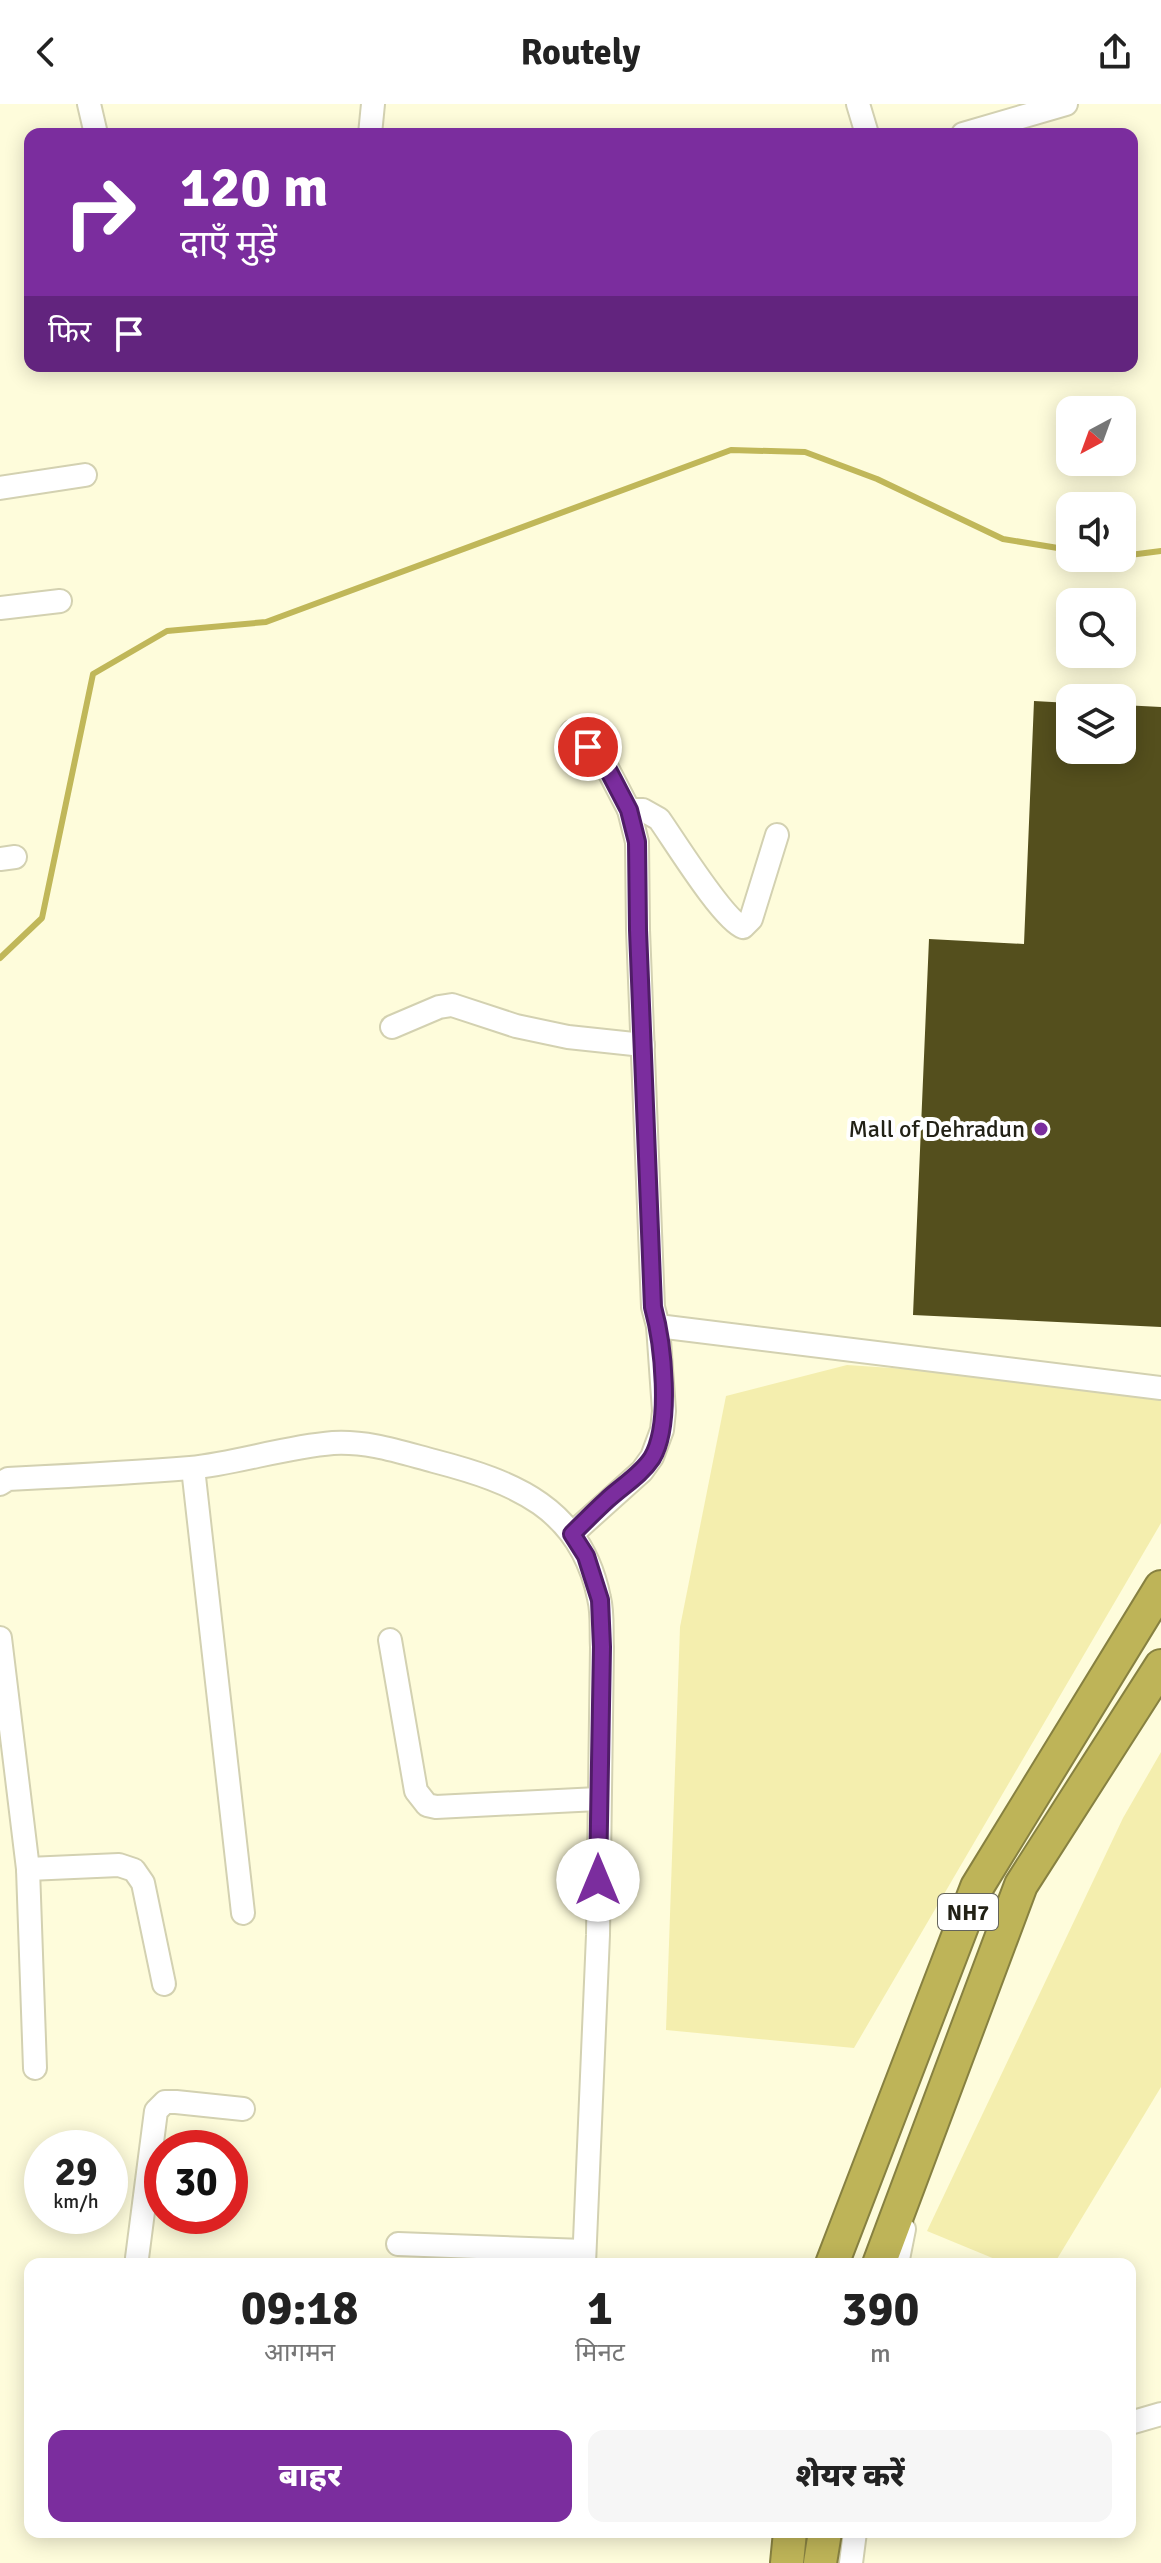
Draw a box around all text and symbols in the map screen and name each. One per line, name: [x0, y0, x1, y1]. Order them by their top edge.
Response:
icon: back: [24, 30, 68, 74]
text: Routely: [521, 30, 640, 75]
icon: share: [1093, 30, 1137, 74]
text: 120 m: [180, 153, 328, 222]
icon: right: [48, 160, 152, 264]
text: दाएँ मुड़ें: [180, 222, 277, 267]
icon: arrive: [107, 312, 151, 356]
text: फिर: [48, 314, 91, 351]
north arrow: [1056, 396, 1136, 476]
map controls: [1056, 396, 1136, 764]
button: sound: [1056, 492, 1136, 572]
button: search: [1056, 588, 1136, 668]
button: layers: [1056, 684, 1136, 764]
pin: [554, 713, 622, 781]
icon: arrive: [566, 725, 610, 769]
place label: Mall of Dehradun: [848, 1114, 1025, 1144]
marker: Mall of Dehradun: [1032, 1120, 1050, 1138]
position arrow: [556, 1838, 640, 1922]
road number: NH7: [938, 1894, 998, 1930]
speed limit sign: 30: [144, 2130, 248, 2234]
text: 29: [54, 2147, 98, 2197]
text: km/h: [53, 2189, 99, 2214]
text: 09:18: [241, 2279, 358, 2338]
text: 1: [587, 2279, 613, 2338]
text: 390: [842, 2280, 919, 2339]
text: आगमन: [264, 2337, 335, 2369]
text: मिनट: [575, 2337, 625, 2369]
text: m: [870, 2338, 891, 2370]
button: बाहर: [48, 2430, 572, 2522]
button: शेयर करें: [588, 2430, 1112, 2522]

